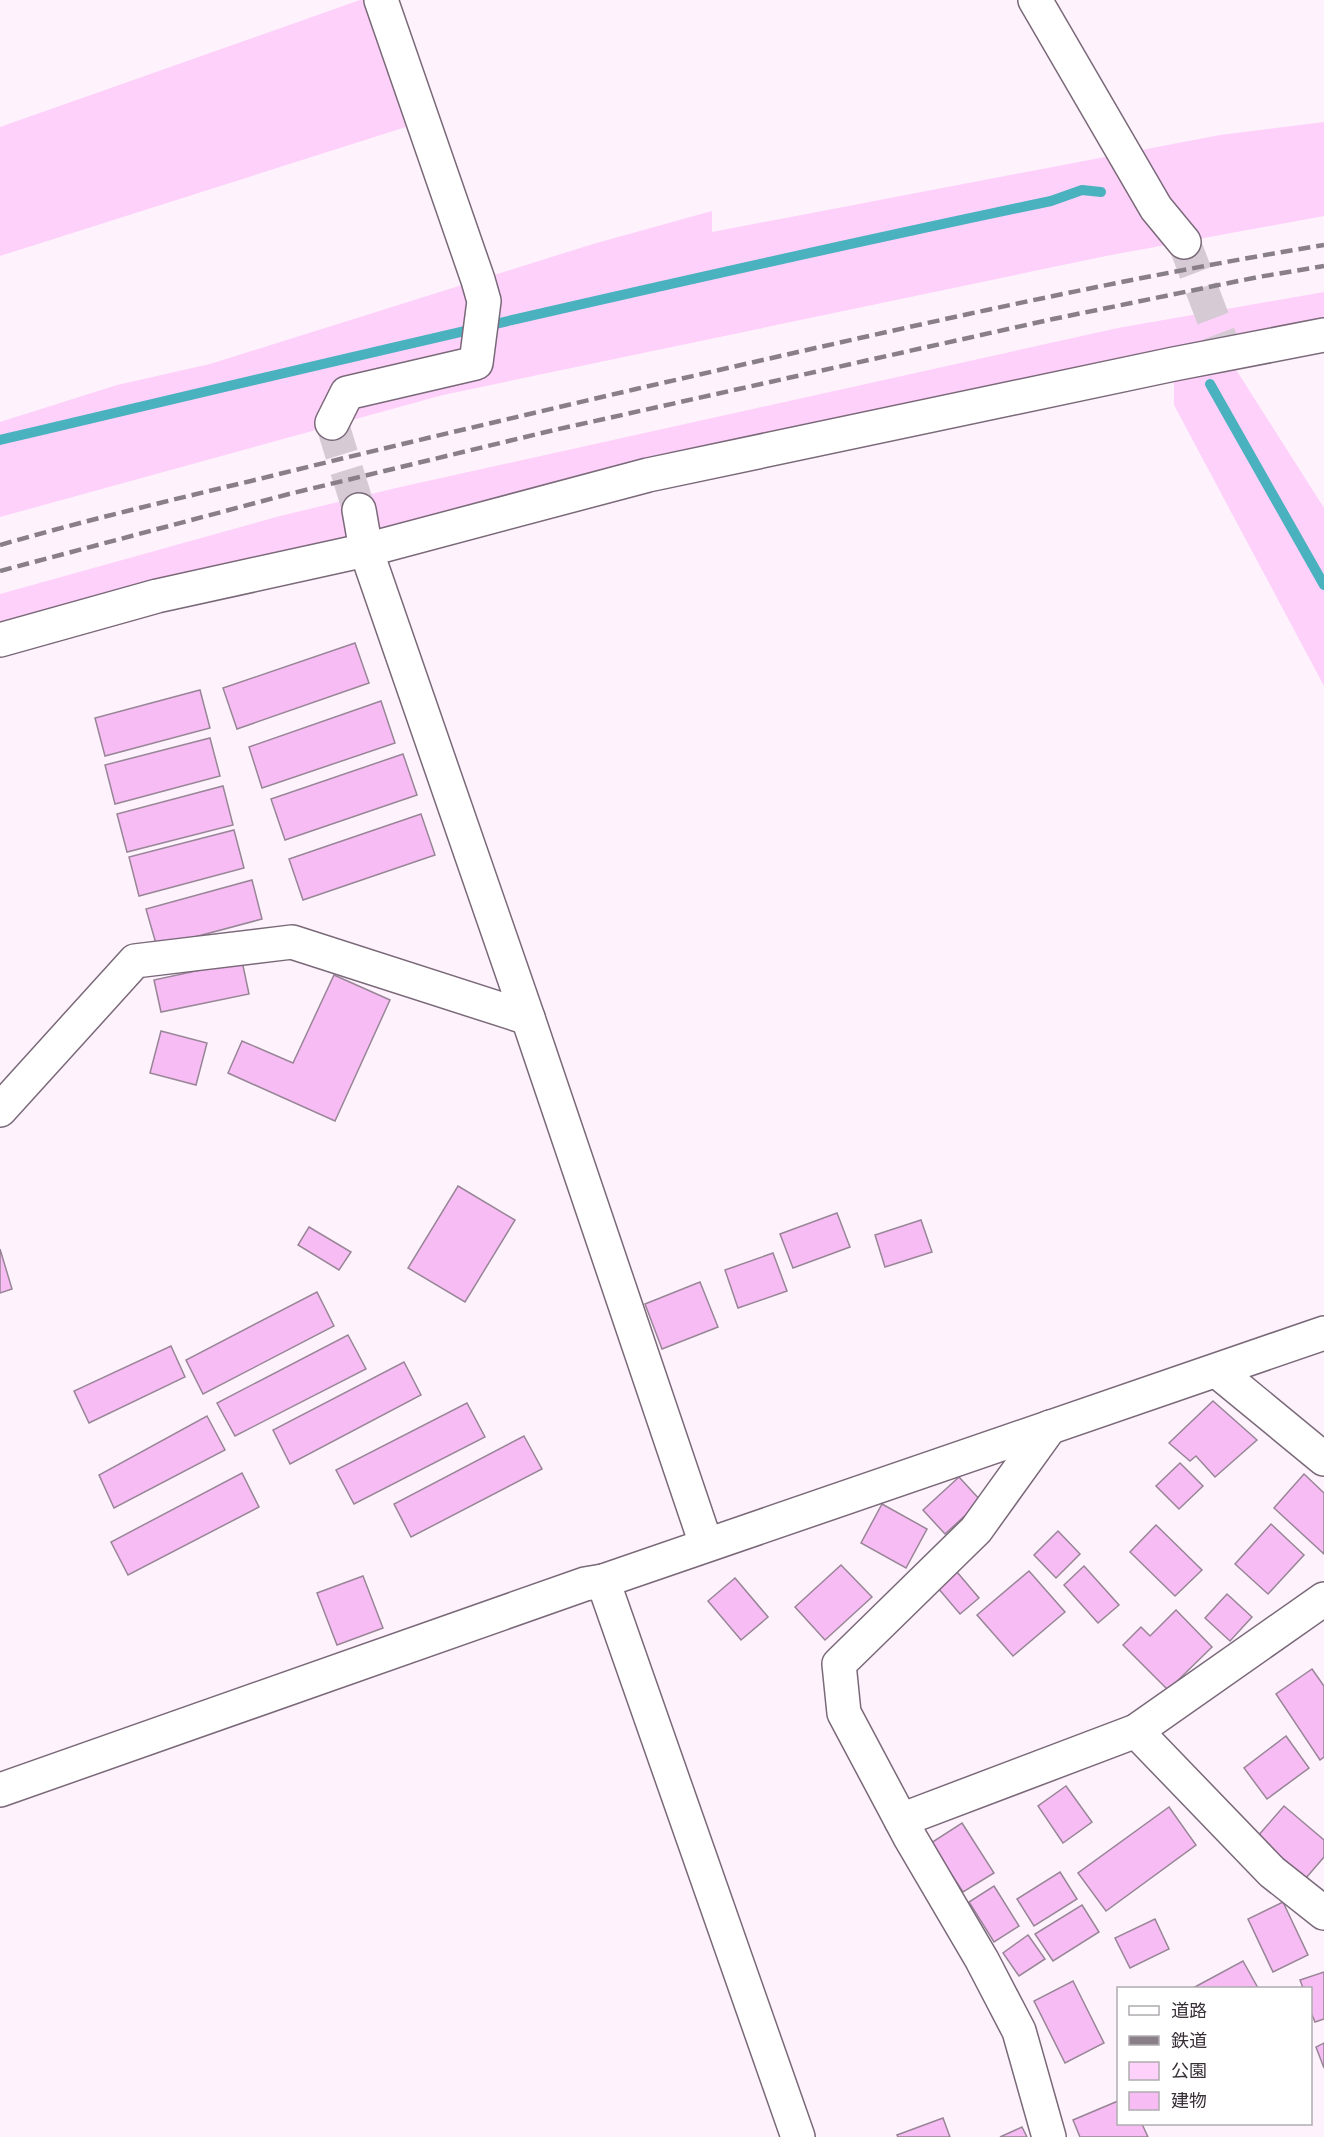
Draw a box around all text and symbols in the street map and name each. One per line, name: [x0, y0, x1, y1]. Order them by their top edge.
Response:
legend: [1117, 1987, 1312, 2125]
text: 道路: [1171, 2000, 1207, 2022]
text: 鉄道: [1171, 2030, 1207, 2052]
text: 公園: [1171, 2060, 1207, 2082]
text: 建物: [1171, 2090, 1207, 2112]

